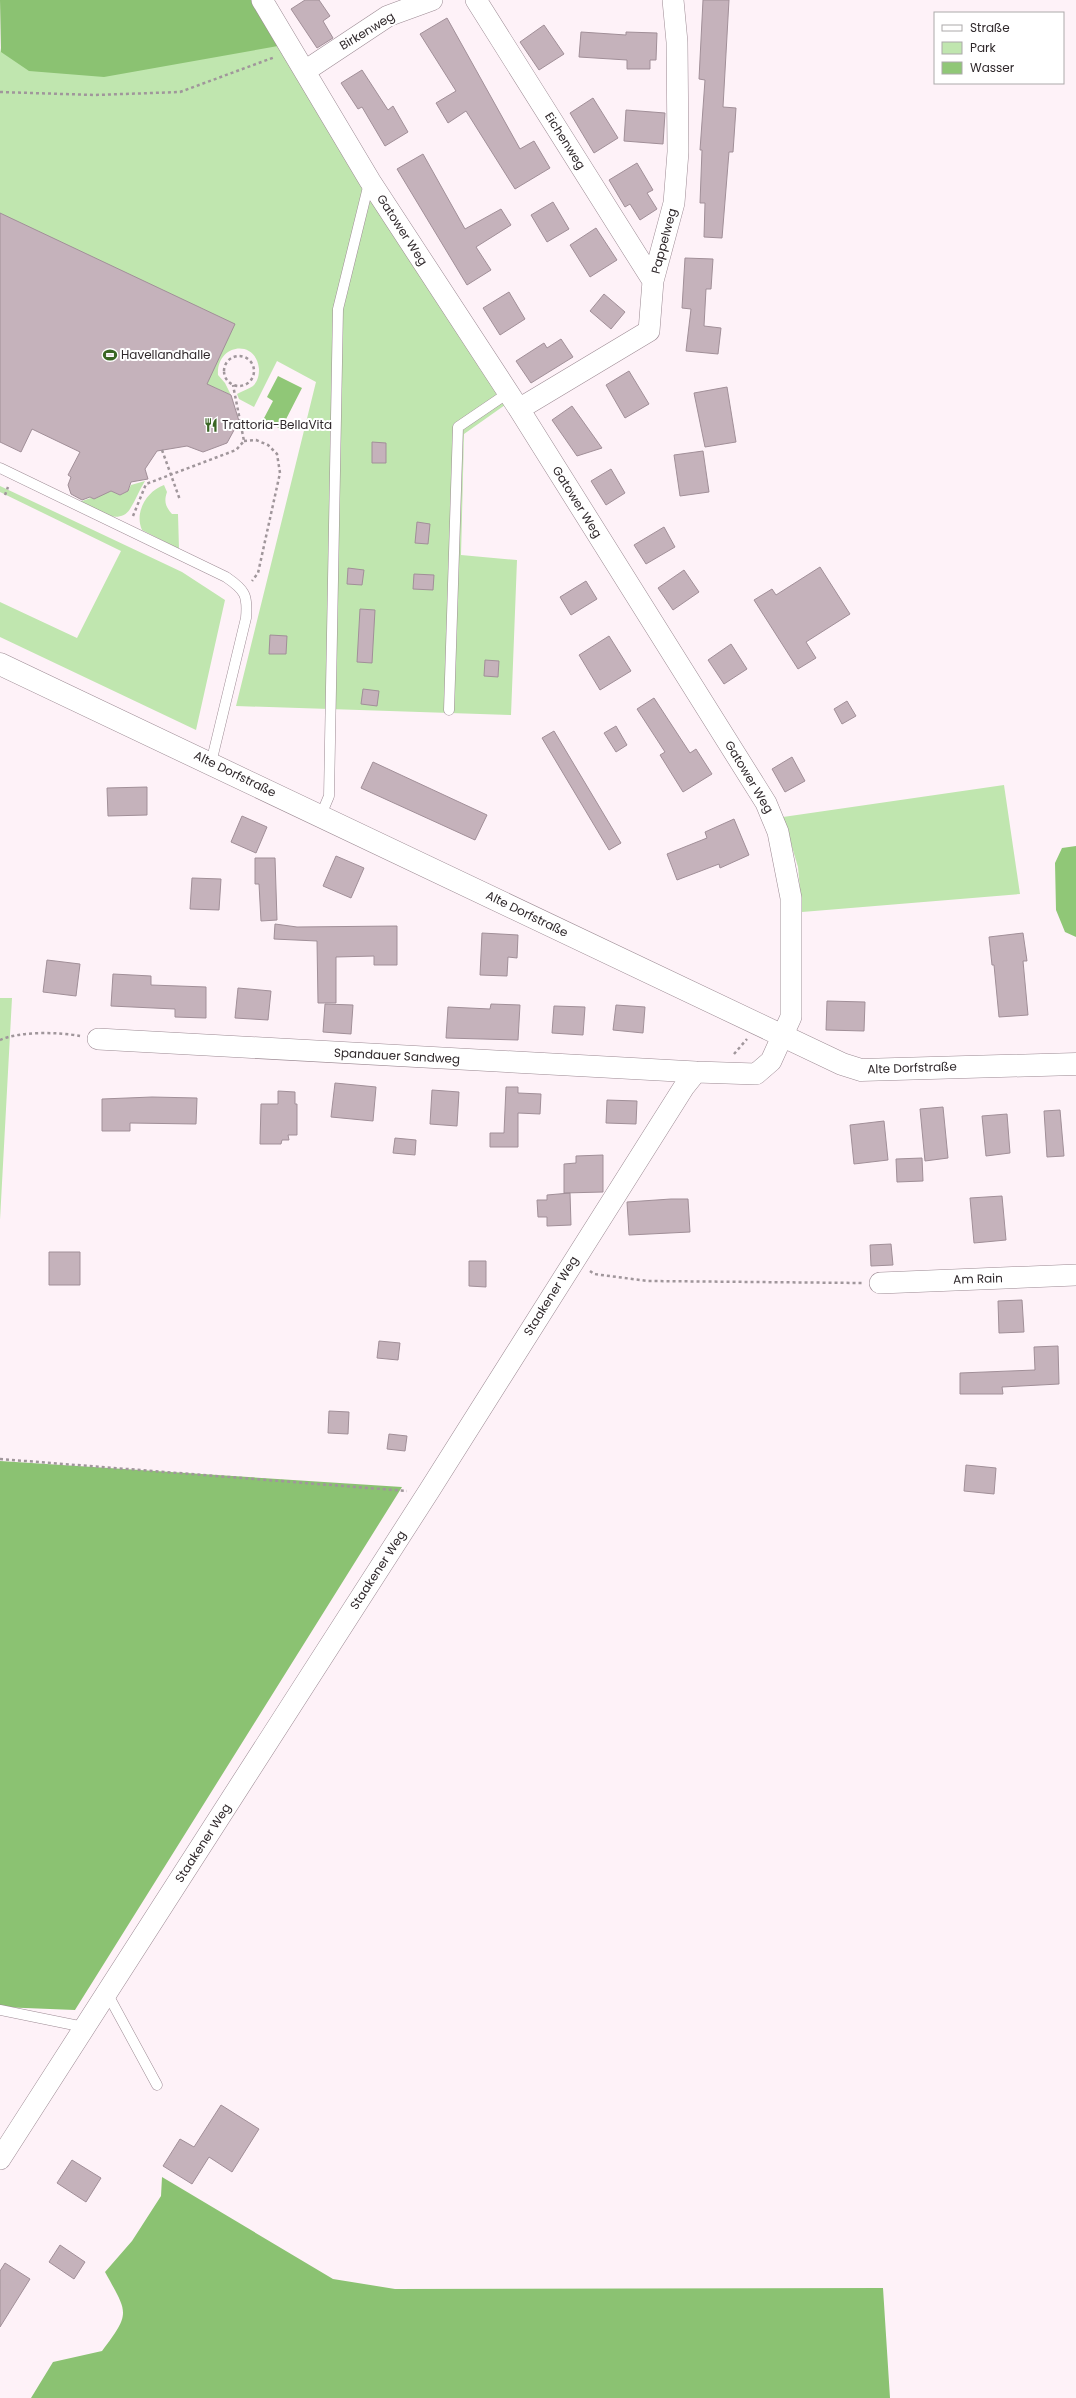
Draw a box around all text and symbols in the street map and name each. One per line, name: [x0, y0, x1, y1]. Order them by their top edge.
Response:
street label: Birkenweg: [336, 7, 397, 54]
legend: [934, 12, 1064, 84]
text: Straße: [970, 19, 1010, 36]
text: Park: [970, 39, 997, 56]
text: Wasser: [970, 59, 1015, 76]
street label: Eichenweg: [541, 109, 590, 173]
street label: Gatower Weg: [373, 191, 432, 269]
street label: Pappelweg: [647, 206, 680, 275]
place label: Havellandhalle: [121, 346, 211, 363]
sports icon: Havellandhalle: [102, 347, 118, 363]
place label: Trattoria-BellaVita: [222, 416, 332, 433]
restaurant icon: Trattoria-BellaVita: [203, 417, 219, 433]
street label: Gatower Weg: [549, 463, 606, 541]
street label: Gatower Weg: [721, 737, 778, 816]
street label: Alte Dorfstraße: [191, 746, 279, 801]
street label: Alte Dorfstraße: [483, 886, 571, 941]
street label: Spandauer Sandweg: [334, 1044, 461, 1067]
street label: Alte Dorfstraße: [867, 1057, 957, 1078]
street label: Staakener Weg: [519, 1253, 582, 1339]
street label: Am Rain: [953, 1269, 1003, 1288]
street label: Staakener Weg: [346, 1527, 410, 1613]
street label: Staakener Weg: [171, 1800, 235, 1886]

